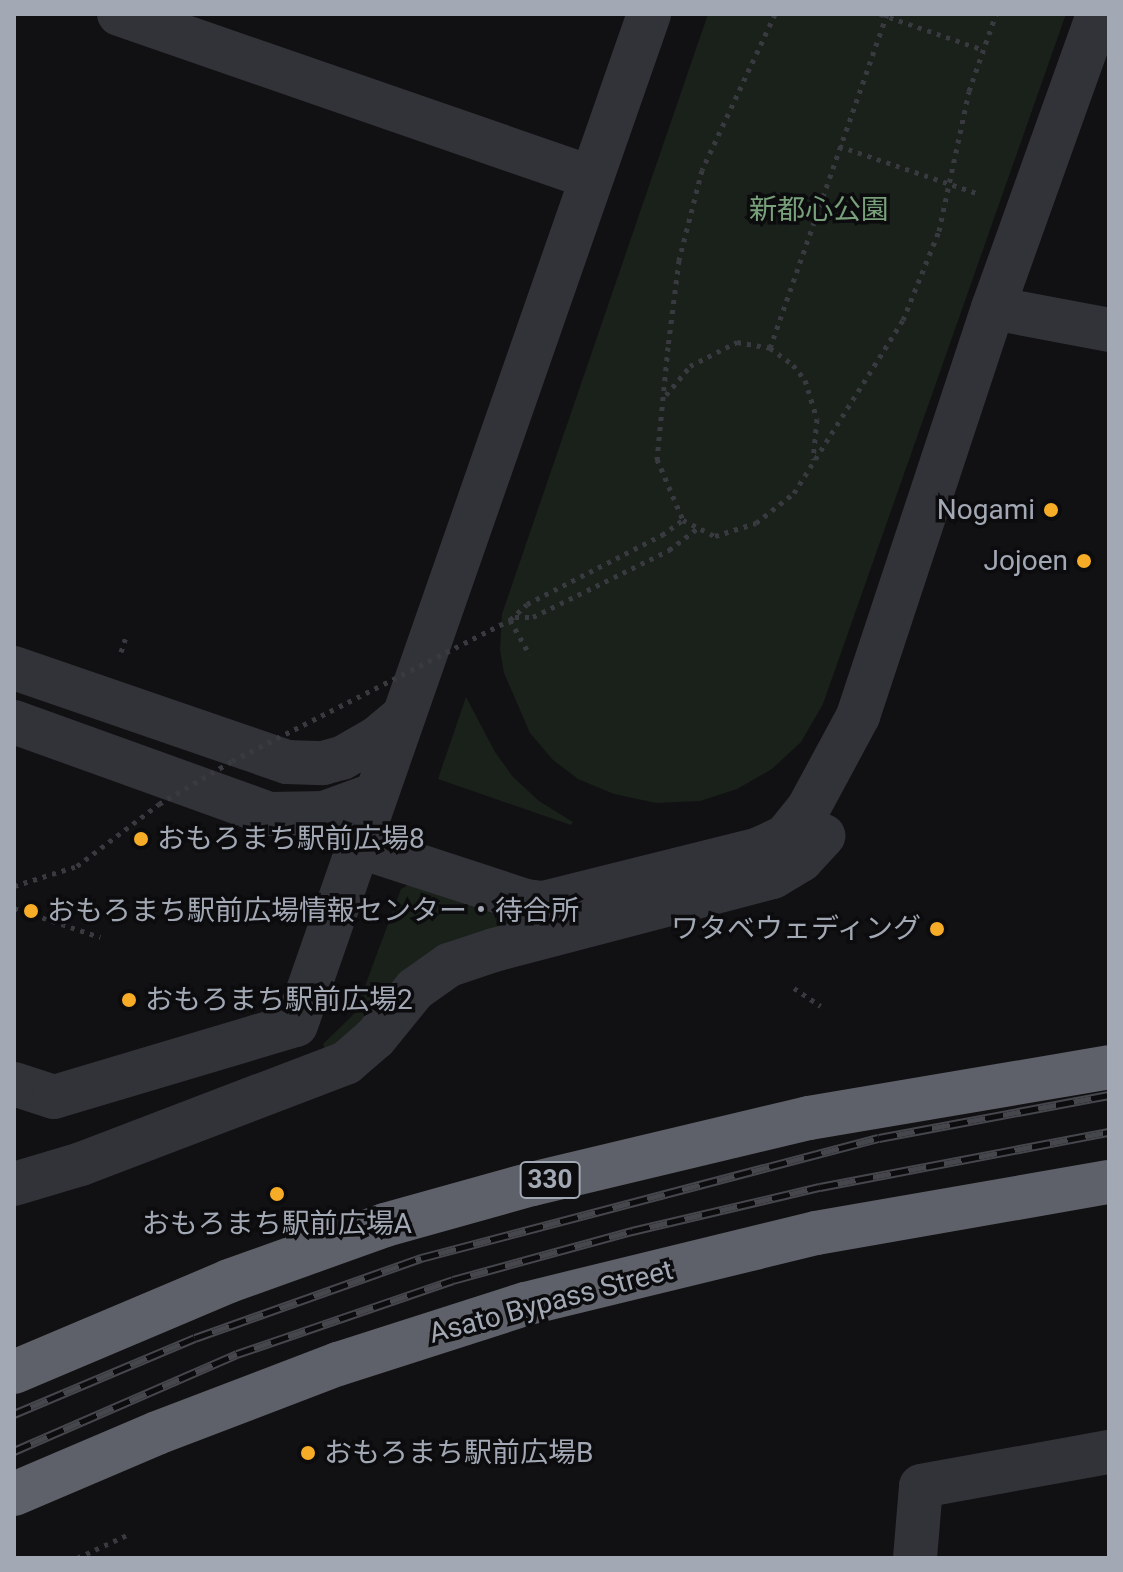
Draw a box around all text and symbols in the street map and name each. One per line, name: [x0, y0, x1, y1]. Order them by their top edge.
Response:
park label: 新都心公園: [749, 193, 889, 227]
place label: Nogami: [937, 493, 1035, 527]
marker: Nogami: [1042, 501, 1060, 519]
place label: Jojoen: [984, 544, 1068, 578]
marker: Jojoen: [1075, 552, 1093, 570]
place label: おもろまち駅前広場8: [157, 822, 425, 856]
marker: おもろまち駅前広場8: [132, 830, 150, 848]
place label: おもろまち駅前広場情報センター・待合所: [47, 894, 579, 928]
marker: おもろまち駅前広場情報センター・待合所: [22, 902, 40, 920]
place label: ワタベウェディング: [669, 912, 921, 946]
marker: ワタベウェディング: [928, 920, 946, 938]
place label: おもろまち駅前広場2: [145, 983, 413, 1017]
marker: おもろまち駅前広場2: [120, 991, 138, 1009]
road number: 330: [518, 1158, 582, 1202]
marker: おもろまち駅前広場A: [268, 1185, 286, 1203]
place label: おもろまち駅前広場A: [142, 1207, 412, 1241]
street label: Asato Bypass Street: [425, 1253, 677, 1351]
place label: おもろまち駅前広場B: [324, 1436, 593, 1470]
marker: おもろまち駅前広場B: [299, 1444, 317, 1462]

